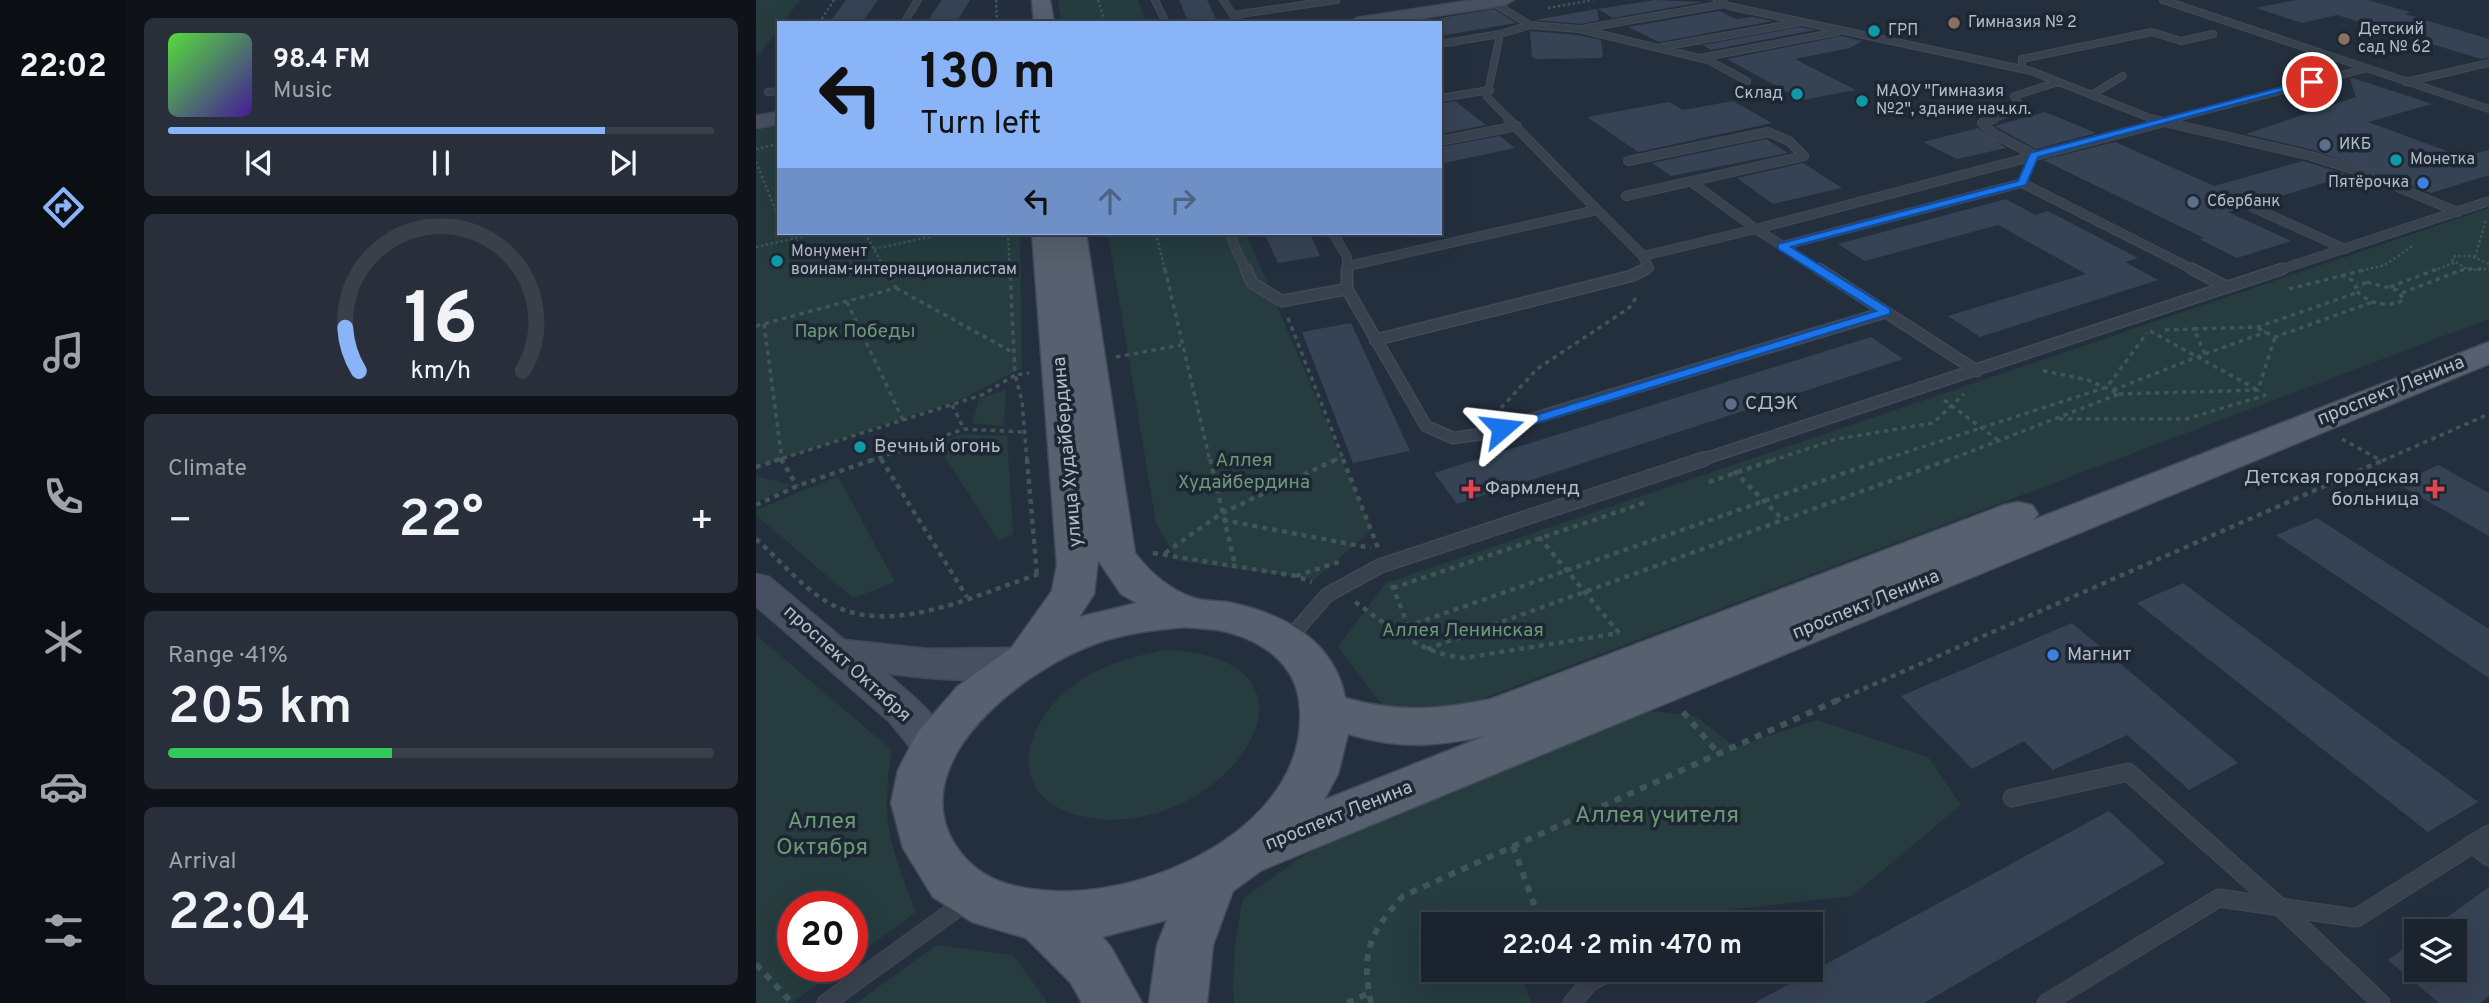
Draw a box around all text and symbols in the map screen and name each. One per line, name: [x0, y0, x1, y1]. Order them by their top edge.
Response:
place label: Гимназия № 2: [1968, 13, 2077, 33]
marker: Гимназия № 2: [1946, 15, 1962, 31]
place label: Детский сад № 62: [2358, 20, 2431, 58]
place label: ГРП: [1888, 21, 1918, 41]
marker: ГРП: [1866, 23, 1882, 39]
marker: Детский сад № 62: [2336, 31, 2352, 47]
text: 98.4 FM: [273, 44, 370, 77]
text: 130 m: [920, 44, 1056, 106]
text: 22:02: [19, 48, 107, 88]
icon: left: [805, 49, 896, 140]
pin: [2282, 52, 2342, 112]
icon: arrive: [2293, 63, 2331, 101]
text: Music: [273, 77, 333, 106]
place label: МАОУ "Гимназия №2", здание нач.кл.: [1876, 82, 2031, 120]
place label: Склад: [1734, 84, 1783, 104]
marker: Склад: [1789, 86, 1805, 102]
marker: МАОУ "Гимназия №2", здание нач.кл.: [1854, 93, 1870, 109]
text: Turn left: [920, 105, 1041, 145]
place label: ИКБ: [2339, 135, 2371, 155]
marker: ИКБ: [2317, 137, 2333, 153]
icon: previous: [240, 144, 278, 182]
icon: pause: [422, 144, 460, 182]
icon: next: [604, 144, 642, 182]
place label: Монетка: [2410, 150, 2475, 170]
marker: Монетка: [2388, 152, 2404, 168]
place label: Пятёрочка: [2328, 173, 2409, 193]
marker: Пятёрочка: [2415, 175, 2431, 191]
icon: left: [1018, 182, 1056, 220]
icon: ahead: [1091, 182, 1129, 220]
icon: right: [1164, 182, 1202, 220]
icon: directions: [39, 183, 88, 232]
place label: Сбербанк: [2207, 192, 2280, 212]
marker: Сбербанк: [2185, 194, 2201, 210]
place label: Монумент воинам-интернационалистам: [791, 242, 1017, 280]
marker: Монумент воинам-интернационалистам: [769, 253, 785, 269]
text: 16: [404, 278, 478, 370]
park label: Парк Победы: [794, 320, 916, 344]
icon: music: [39, 328, 88, 377]
street label: проспект Ленина: [2314, 351, 2468, 431]
text: km/h: [411, 356, 471, 388]
street label: улица Худайбердина: [1048, 356, 1088, 548]
position arrow: [1465, 391, 1539, 465]
place label: СДЭК: [1745, 392, 1798, 416]
marker: СДЭК: [1723, 396, 1739, 412]
place label: Вечный огонь: [874, 435, 1001, 459]
marker: Вечный огонь: [852, 439, 868, 455]
park label: Аллея Худайбердина: [1178, 449, 1310, 495]
text: Climate: [168, 455, 247, 484]
place label: Детская городская больница: [2244, 466, 2419, 512]
icon: phone: [39, 472, 88, 521]
place label: Фармленд: [1485, 477, 1580, 501]
marker: Детская городская больница: [2425, 479, 2445, 499]
marker: Фармленд: [1463, 481, 1479, 497]
text: 22°: [398, 489, 484, 555]
text: −: [168, 498, 193, 547]
text: +: [689, 498, 714, 547]
street label: проспект Ленина: [1789, 565, 1943, 645]
street label: проспект Октября: [778, 600, 916, 728]
icon: climate: [39, 617, 88, 666]
park label: Аллея Ленинская: [1382, 619, 1544, 643]
text: Range · 41%: [168, 642, 288, 671]
place label: Магнит: [2067, 643, 2132, 667]
marker: Магнит: [2045, 647, 2061, 663]
text: 205 km: [168, 676, 352, 742]
icon: car: [39, 762, 88, 811]
street label: проспект Ленина: [1262, 776, 1416, 856]
park label: Аллея учителя: [1575, 802, 1739, 831]
park label: Аллея Октября: [776, 808, 868, 863]
text: Arrival: [168, 848, 237, 877]
text: 22:04: [168, 882, 311, 948]
speed limit sign: 20: [777, 891, 868, 982]
icon: filters: [39, 906, 88, 955]
map controls: [2404, 919, 2467, 982]
button: layers: [2404, 919, 2467, 982]
text: 22:04 · 2 min · 470 m: [1502, 930, 1742, 963]

